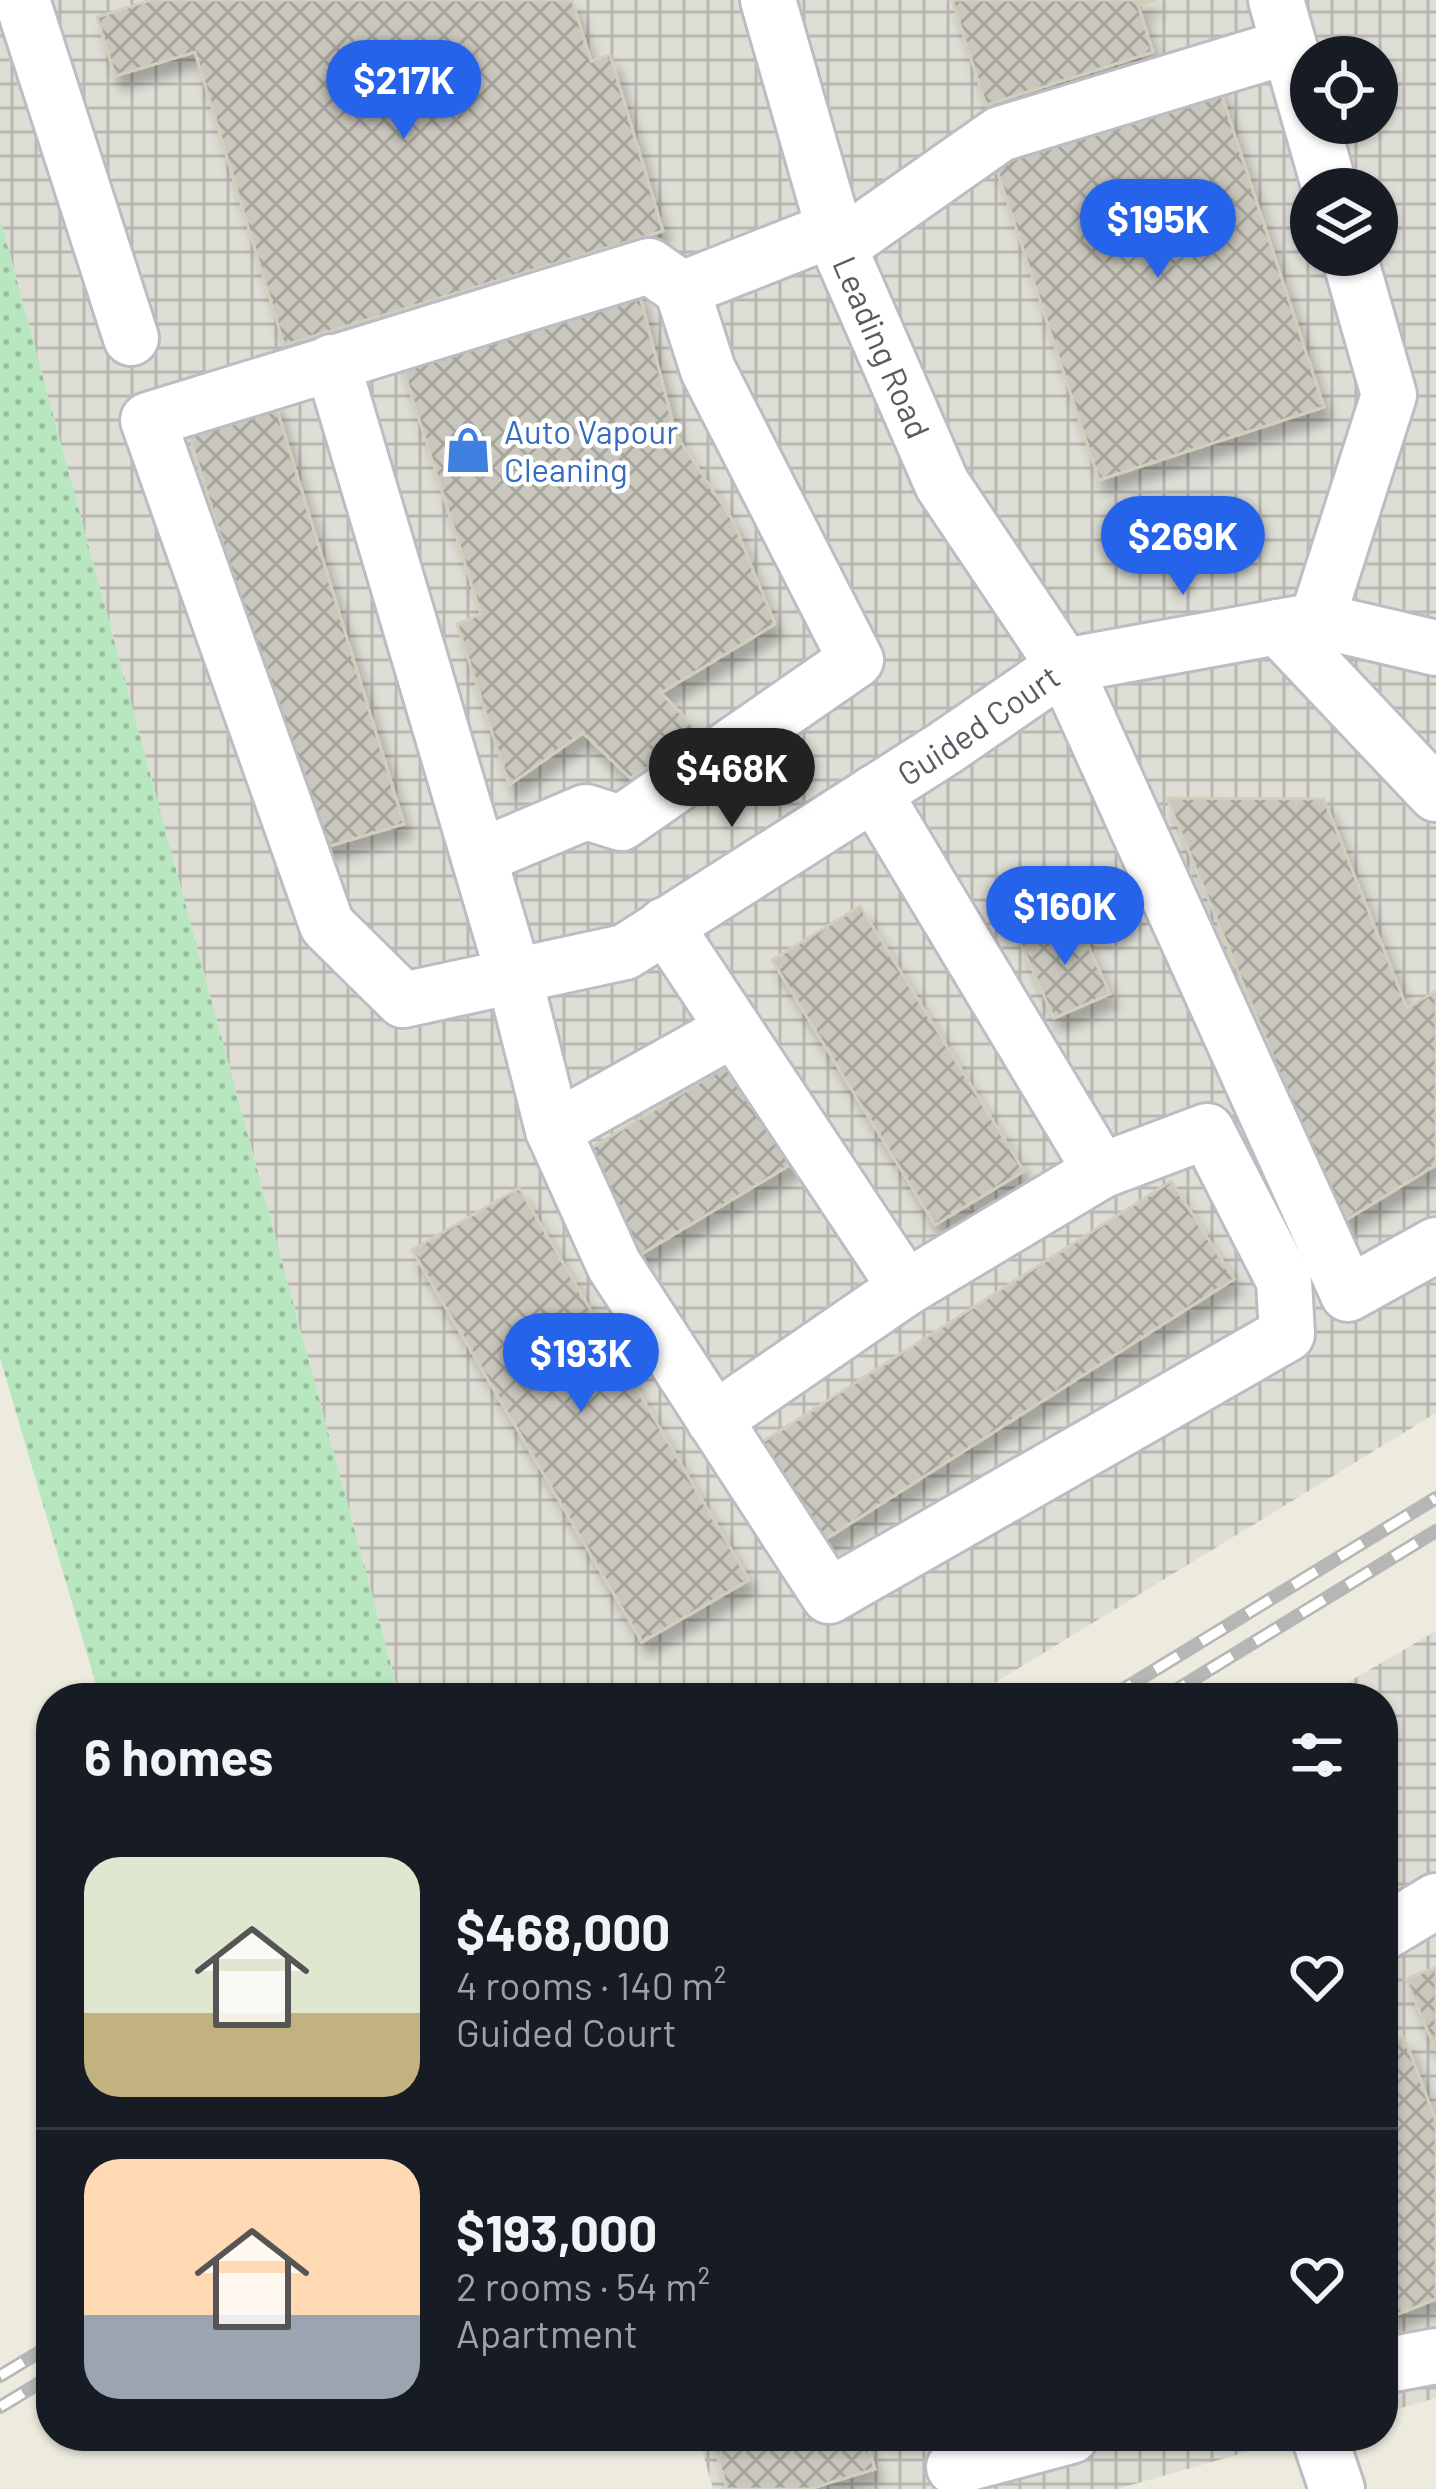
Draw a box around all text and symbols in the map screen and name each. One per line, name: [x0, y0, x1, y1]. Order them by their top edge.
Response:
map controls: [1290, 36, 1398, 276]
button: locate: [1290, 36, 1398, 144]
pin: $217K: [320, 40, 488, 142]
text: $217K: [353, 55, 455, 102]
button: layers: [1290, 168, 1398, 276]
pin: $195K: [1074, 179, 1242, 281]
text: $195K: [1107, 194, 1209, 241]
street label: Leading Road: [825, 250, 940, 444]
place label: Auto Vapour Cleaning: [504, 411, 678, 489]
shop icon: Auto Vapour Cleaning: [443, 425, 493, 475]
pin: $269K: [1099, 496, 1267, 598]
text: $269K: [1128, 511, 1238, 558]
street label: Guided Court: [890, 656, 1067, 793]
pin: $468K: [648, 728, 816, 830]
text: $468K: [676, 743, 788, 790]
pin: $160K: [981, 866, 1149, 968]
text: $160K: [1013, 881, 1117, 928]
pin: $193K: [497, 1313, 665, 1415]
text: $193K: [530, 1328, 632, 1375]
icon: filters: [1284, 1722, 1350, 1788]
text: 6 homes: [84, 1725, 273, 1786]
text: $468,000: [456, 1900, 670, 1961]
icon: home: [180, 1905, 324, 2049]
icon: heart: [1284, 1944, 1350, 2010]
text: 4 rooms · 140 m²: [456, 1961, 727, 2008]
text: Guided Court: [456, 2008, 677, 2055]
text: $193,000: [456, 2201, 657, 2262]
icon: home: [180, 2207, 324, 2351]
icon: heart: [1284, 2246, 1350, 2312]
text: 2 rooms · 54 m²: [456, 2262, 710, 2309]
text: Apartment: [456, 2309, 638, 2356]

